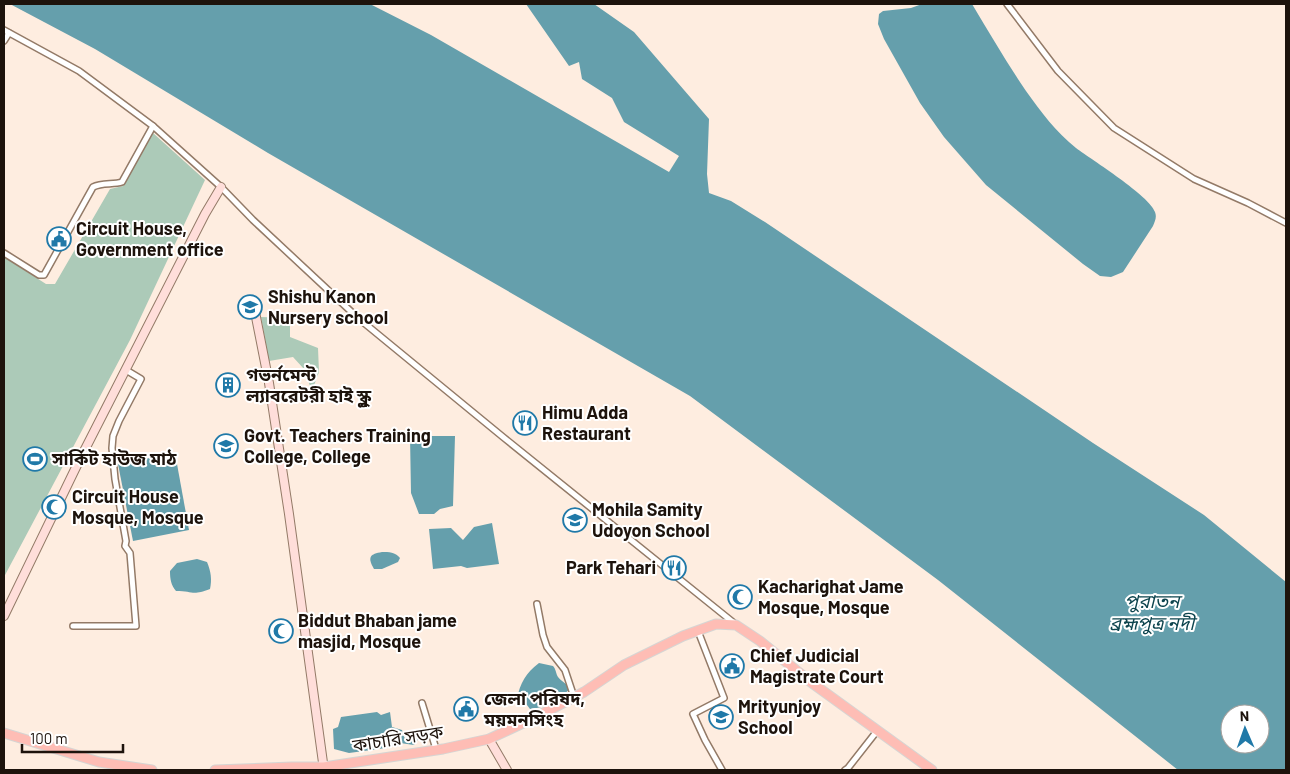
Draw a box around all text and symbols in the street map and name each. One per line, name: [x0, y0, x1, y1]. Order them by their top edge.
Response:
place label: Circuit House, Government office: [76, 217, 224, 260]
public building icon: Circuit House, Government office: [46, 226, 72, 252]
place label: Shishu Kanon Nursery school: [268, 285, 388, 328]
school or university icon: Shishu Kanon Nursery school: [237, 294, 263, 320]
place label: গভর্নমেন্ট ল্যাবরেটরী হাই স্কুল: [245, 363, 372, 408]
building icon: গভর্নমেন্ট ল্যাবরেটরী হাই স্কুল: [215, 372, 241, 398]
place label: Himu Adda Restaurant: [542, 401, 631, 444]
restaurant icon: Himu Adda Restaurant: [512, 410, 538, 436]
place label: Govt. Teachers Training College, College: [244, 424, 431, 467]
school or university icon: Govt. Teachers Training College, College: [213, 433, 239, 459]
sports icon: সার্কিট হাউজ মাঠ: [22, 446, 48, 472]
place label: সার্কিট হাউজ মাঠ: [51, 447, 177, 469]
place label: Circuit House Mosque, Mosque: [72, 485, 204, 528]
mosque icon: Circuit House Mosque, Mosque: [41, 494, 67, 520]
place label: Mohila Samity Udoyon School: [592, 498, 710, 541]
school or university icon: Mohila Samity Udoyon School: [562, 507, 588, 533]
restaurant icon: Park Tehari: [661, 555, 687, 581]
place label: Park Tehari: [566, 556, 656, 578]
place label: Kacharighat Jame Mosque, Mosque: [758, 575, 904, 618]
mosque icon: Kacharighat Jame Mosque, Mosque: [727, 584, 753, 610]
water label: পুরাতন ব্রহ্মপুত্র নদী: [1110, 589, 1198, 635]
place label: Biddut Bhaban jame masjid, Mosque: [298, 609, 457, 652]
mosque icon: Biddut Bhaban jame masjid, Mosque: [268, 618, 294, 644]
place label: Chief Judicial Magistrate Court: [750, 644, 884, 687]
public building icon: Chief Judicial Magistrate Court: [719, 653, 745, 679]
place label: জেলা পরিষদ, ময়মনসিংহ: [483, 687, 585, 730]
place label: Mrityunjoy School: [738, 695, 821, 738]
public building icon: জেলা পরিষদ, ময়মনসিংহ: [453, 696, 479, 722]
school or university icon: Mrityunjoy School: [708, 704, 734, 730]
north arrow: [1220, 704, 1270, 754]
text: N: [1240, 707, 1249, 724]
street label: কাচারি সড়ক: [350, 720, 445, 756]
scale bar: [22, 722, 124, 754]
text: 100 m: [30, 729, 68, 747]

